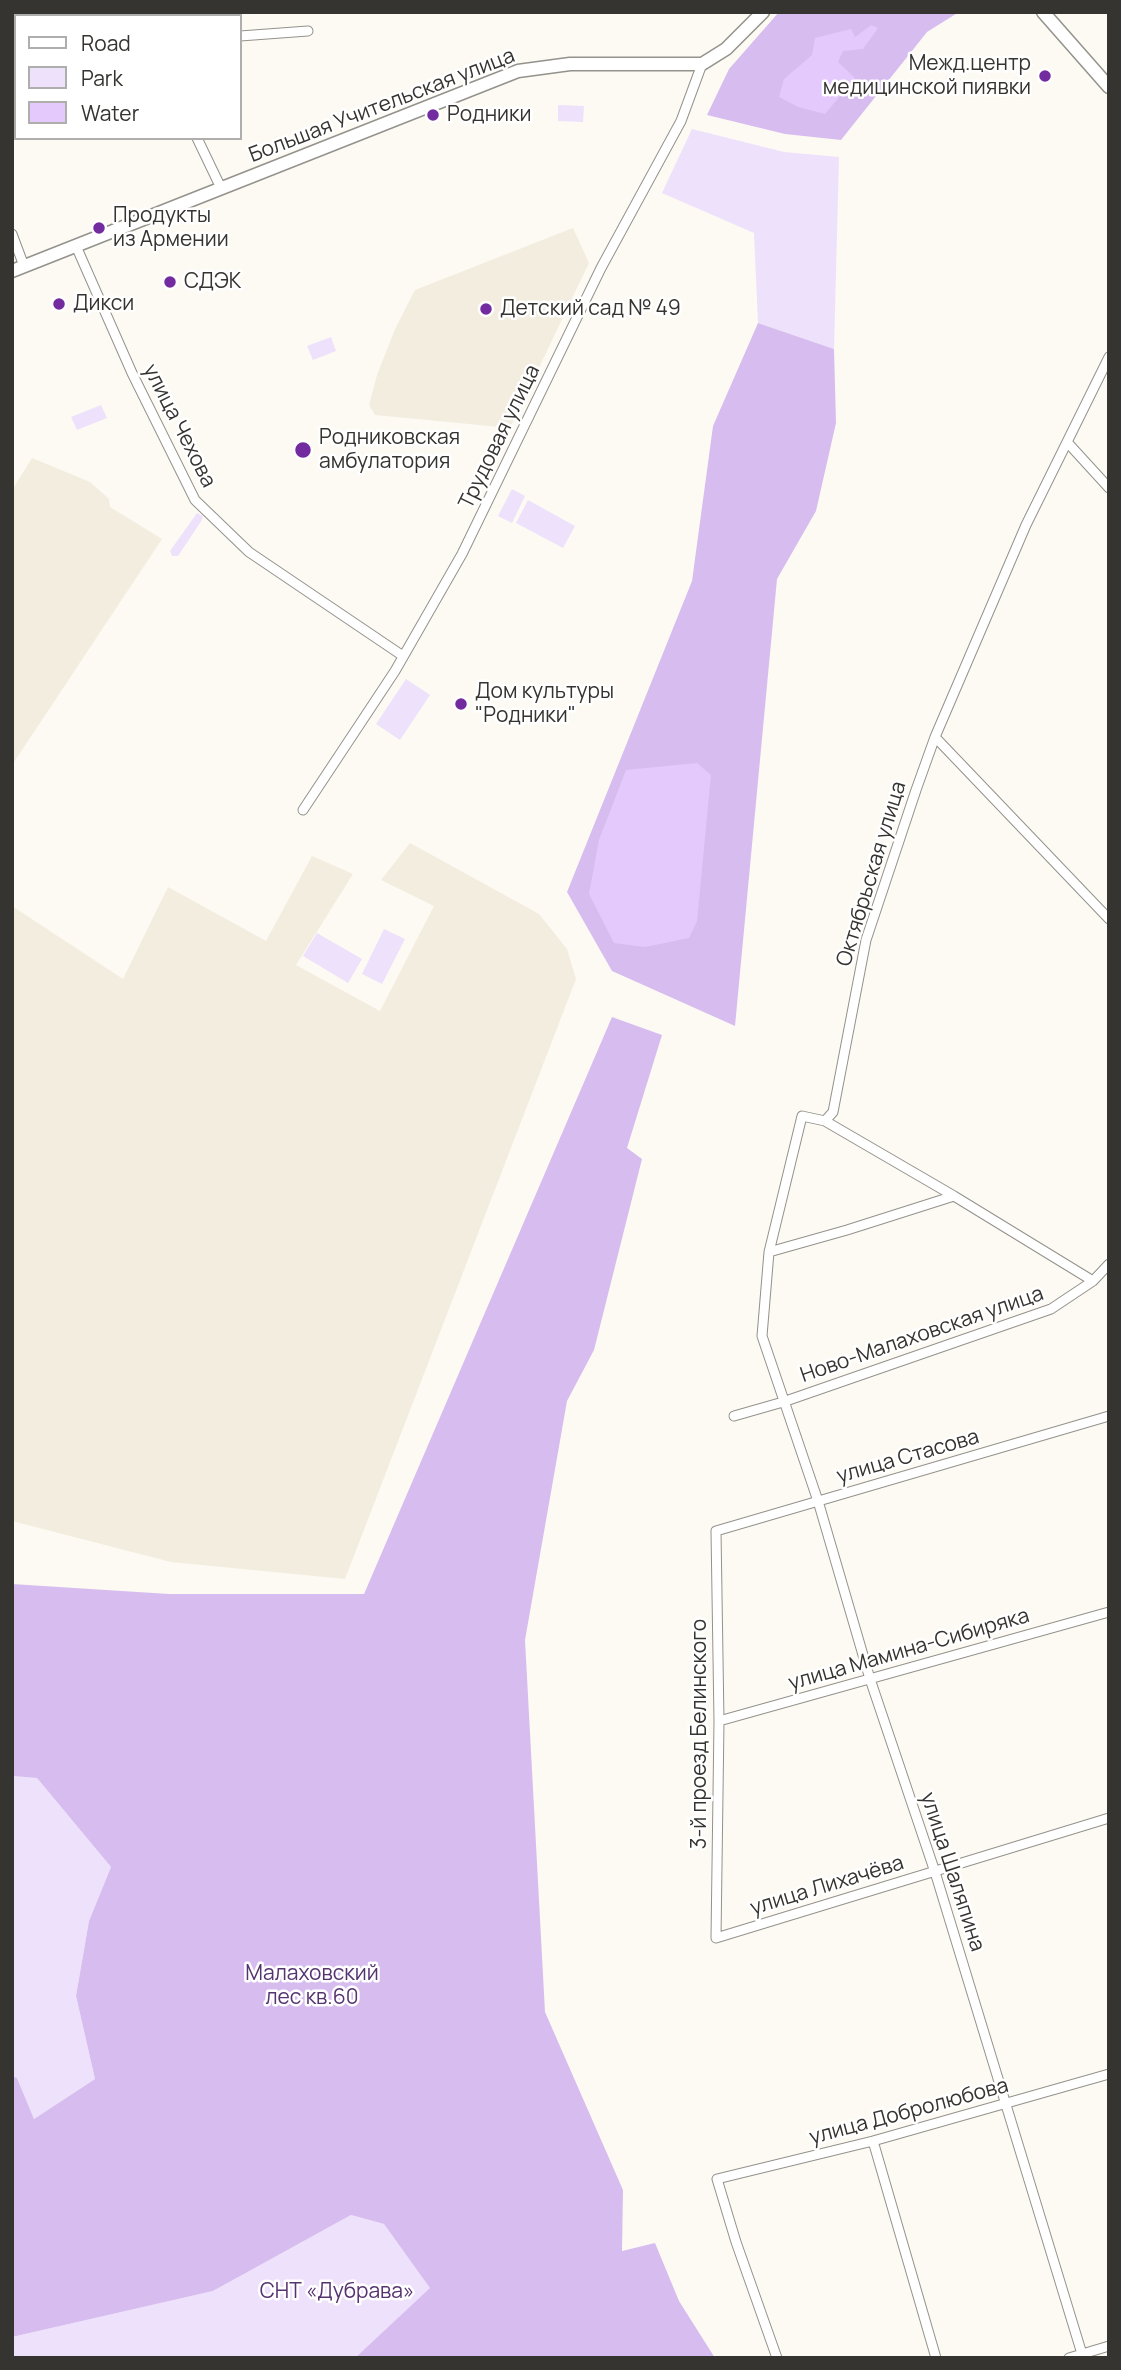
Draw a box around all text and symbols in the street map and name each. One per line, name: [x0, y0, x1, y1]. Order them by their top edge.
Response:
legend: [14, 14, 242, 140]
text: Road: [81, 29, 131, 57]
street label: Большая Учительская улица: [246, 44, 518, 168]
place label: Межд.центр медицинской пиявки: [823, 51, 1031, 101]
text: Park: [81, 64, 123, 92]
marker: Межд.центр медицинской пиявки: [1037, 68, 1053, 84]
text: Water: [81, 99, 139, 127]
place label: Родники: [447, 102, 531, 128]
marker: Родники: [425, 107, 441, 123]
place label: Продукты из Армении: [113, 203, 229, 253]
marker: Продукты из Армении: [91, 220, 107, 236]
place label: СДЭК: [184, 269, 241, 295]
marker: СДЭК: [162, 274, 178, 290]
place label: Дикси: [73, 291, 134, 317]
marker: Дикси: [51, 296, 67, 312]
place label: Детский сад № 49: [500, 296, 681, 322]
marker: Детский сад № 49: [478, 301, 494, 317]
street label: улица Чехова: [137, 360, 221, 492]
street label: Трудовая улица: [454, 361, 546, 513]
place label: Родниковская амбулатория: [319, 425, 460, 475]
marker: Родниковская амбулатория: [293, 440, 313, 460]
place label: Дом культуры "Родники": [475, 679, 614, 729]
marker: Дом культуры "Родники": [453, 696, 469, 712]
street label: Октябрьская улица: [832, 778, 912, 970]
street label: Ново-Малаховская улица: [797, 1281, 1047, 1389]
street label: улица Стасова: [834, 1425, 982, 1489]
street label: улица Мамина-Сибиряка: [786, 1604, 1032, 1696]
street label: 3-й проезд Белинского: [687, 1619, 713, 1849]
street label: улица Шаляпина: [914, 1789, 990, 1955]
street label: улица Лихачёва: [747, 1851, 907, 1921]
park label: Малаховский лес кв.60: [245, 1961, 379, 2011]
street label: улица Добролюбова: [807, 2073, 1011, 2151]
park label: СНТ «Дубрава»: [260, 2279, 414, 2305]

